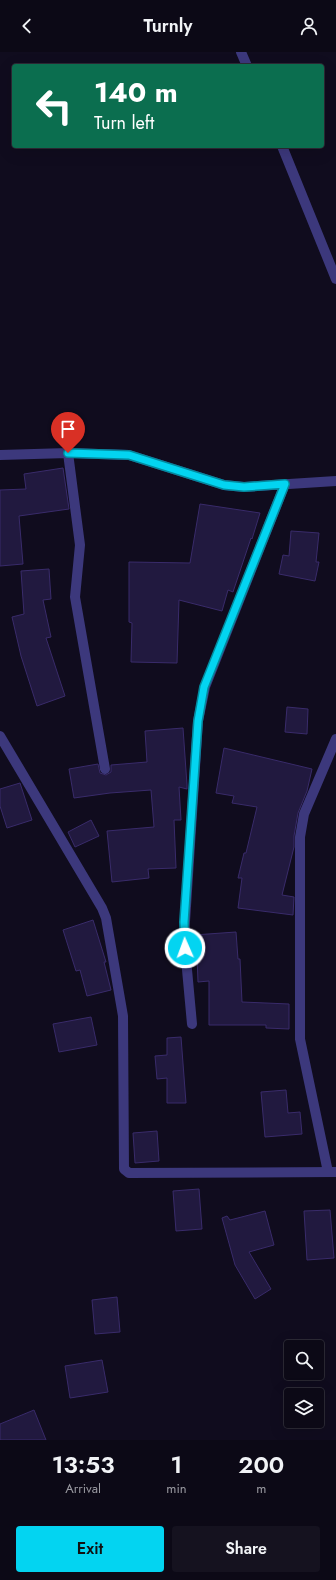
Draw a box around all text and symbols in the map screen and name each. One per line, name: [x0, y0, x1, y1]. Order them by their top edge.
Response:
text: Turnly: [144, 13, 192, 39]
icon: back: [16, 15, 38, 37]
icon: person: [298, 15, 320, 37]
text: 140 m: [94, 72, 178, 113]
icon: left: [28, 80, 80, 132]
text: Turn left: [94, 110, 154, 136]
pin: [51, 412, 85, 453]
icon: arrive: [57, 418, 79, 440]
position arrow: [164, 927, 206, 969]
map controls: [284, 1340, 324, 1428]
button: search: [284, 1340, 324, 1380]
button: layers: [284, 1388, 324, 1428]
text: 13:53: [52, 1447, 115, 1482]
text: 1: [171, 1447, 182, 1482]
text: 200: [238, 1447, 284, 1482]
text: Arrival: [65, 1479, 101, 1498]
text: min: [166, 1479, 187, 1498]
text: m: [256, 1479, 266, 1498]
button: Exit: [16, 1526, 164, 1572]
button: Share: [172, 1526, 320, 1572]

